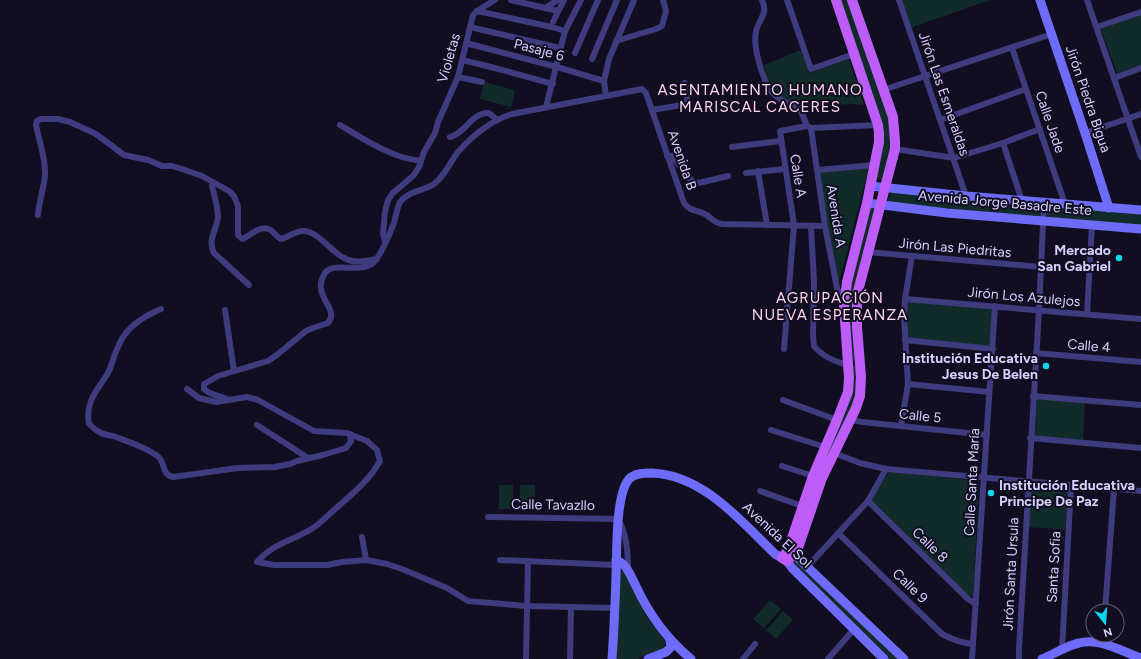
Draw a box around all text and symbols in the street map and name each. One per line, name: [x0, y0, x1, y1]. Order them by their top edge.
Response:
street label: Jirón Las Esmeraldas: [915, 30, 973, 158]
street label: Violetas: [434, 31, 464, 85]
street label: Pasaje 6: [512, 35, 566, 65]
street label: Jirón Piedra Bigua: [1062, 43, 1114, 155]
district label: ASENTAMIENTO HUMANO MARISCAL CACERES: [657, 81, 863, 116]
street label: Calle Jade: [1031, 89, 1069, 156]
street label: Avenida B: [664, 128, 700, 192]
street label: Calle A: [786, 153, 810, 200]
street label: Avenida A: [823, 183, 849, 249]
street label: Avenida Jorge Basadre Este: [917, 187, 1093, 219]
street label: Jirón Las Piedritas: [898, 235, 1012, 261]
place label: Mercado San Gabriel: [1037, 242, 1111, 275]
marker: Mercado San Gabriel: [1114, 253, 1124, 263]
street label: Jirón Los Azulejos: [967, 284, 1081, 310]
district label: AGRUPACIÓN NUEVA ESPERANZA: [752, 289, 908, 324]
street label: Calle 4: [1067, 336, 1112, 356]
place label: Institución Educativa Jesus De Belen: [902, 350, 1038, 383]
marker: Institución Educativa Jesus De Belen: [1041, 361, 1051, 371]
street label: Calle 5: [898, 405, 942, 427]
street label: Calle Santa María: [961, 428, 983, 536]
place label: Institución Educativa Principe De Paz: [999, 477, 1135, 510]
marker: Institución Educativa Principe De Paz: [986, 488, 996, 498]
street label: Calle Tavazllo: [511, 496, 595, 514]
street label: Avenida El Sol: [739, 499, 815, 571]
street label: Jirón Santa Ursula: [1000, 517, 1022, 631]
street label: Calle 8: [909, 524, 951, 566]
street label: Santa Sofia: [1044, 531, 1064, 603]
street label: Calle 9: [889, 565, 931, 607]
north arrow: [1085, 603, 1125, 643]
text: N: [1102, 625, 1114, 640]

